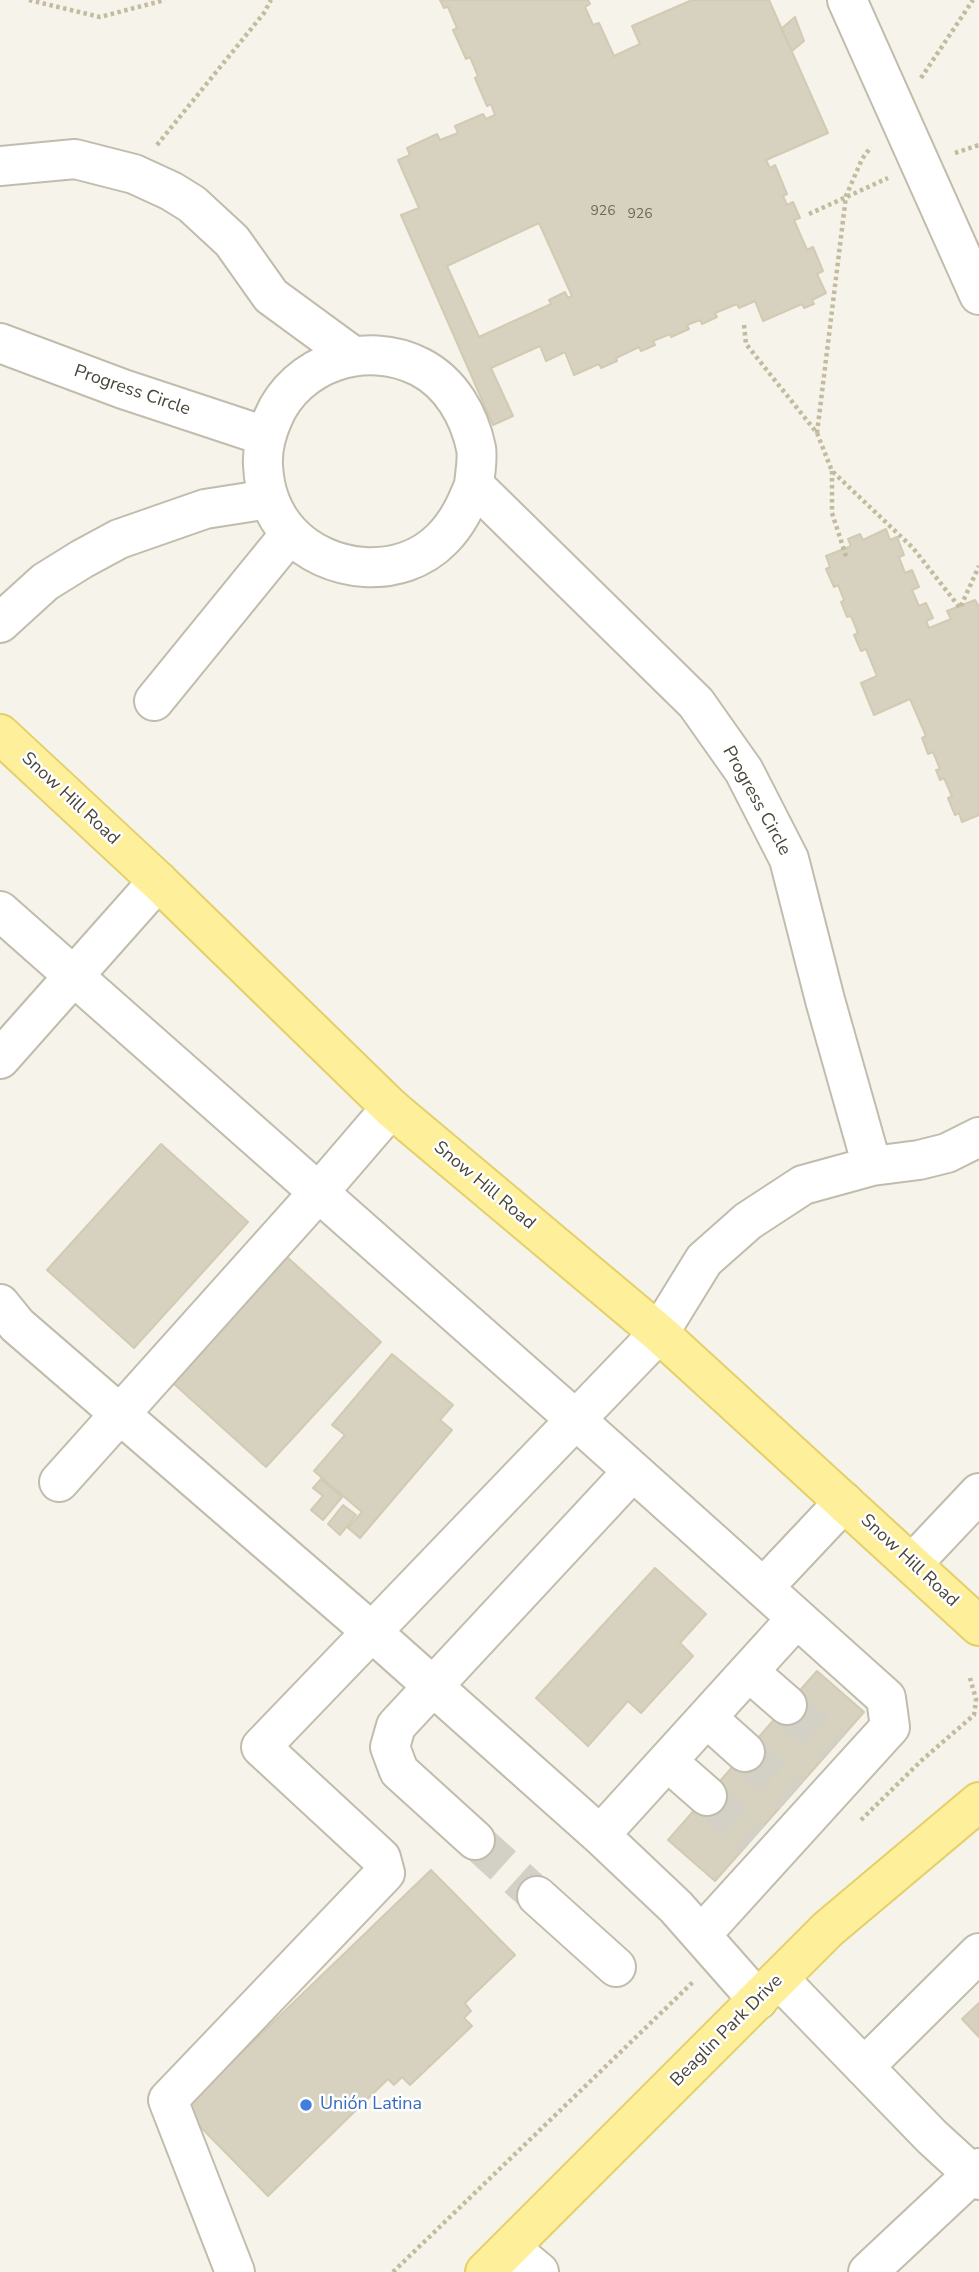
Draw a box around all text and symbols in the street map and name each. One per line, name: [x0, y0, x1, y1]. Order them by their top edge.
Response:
house number: 926: [590, 204, 616, 220]
house number: 926: [627, 207, 653, 223]
street label: Progress Circle: [71, 361, 193, 421]
street label: Progress Circle: [717, 743, 795, 859]
street label: Snow Hill Road: [17, 748, 123, 850]
street label: Snow Hill Road: [429, 1137, 539, 1235]
street label: Snow Hill Road: [856, 1510, 962, 1612]
street label: Beaglin Park Drive: [667, 1971, 787, 2091]
place label: Unión Latina: [320, 2094, 422, 2116]
marker: Unión Latina: [298, 2097, 314, 2113]

